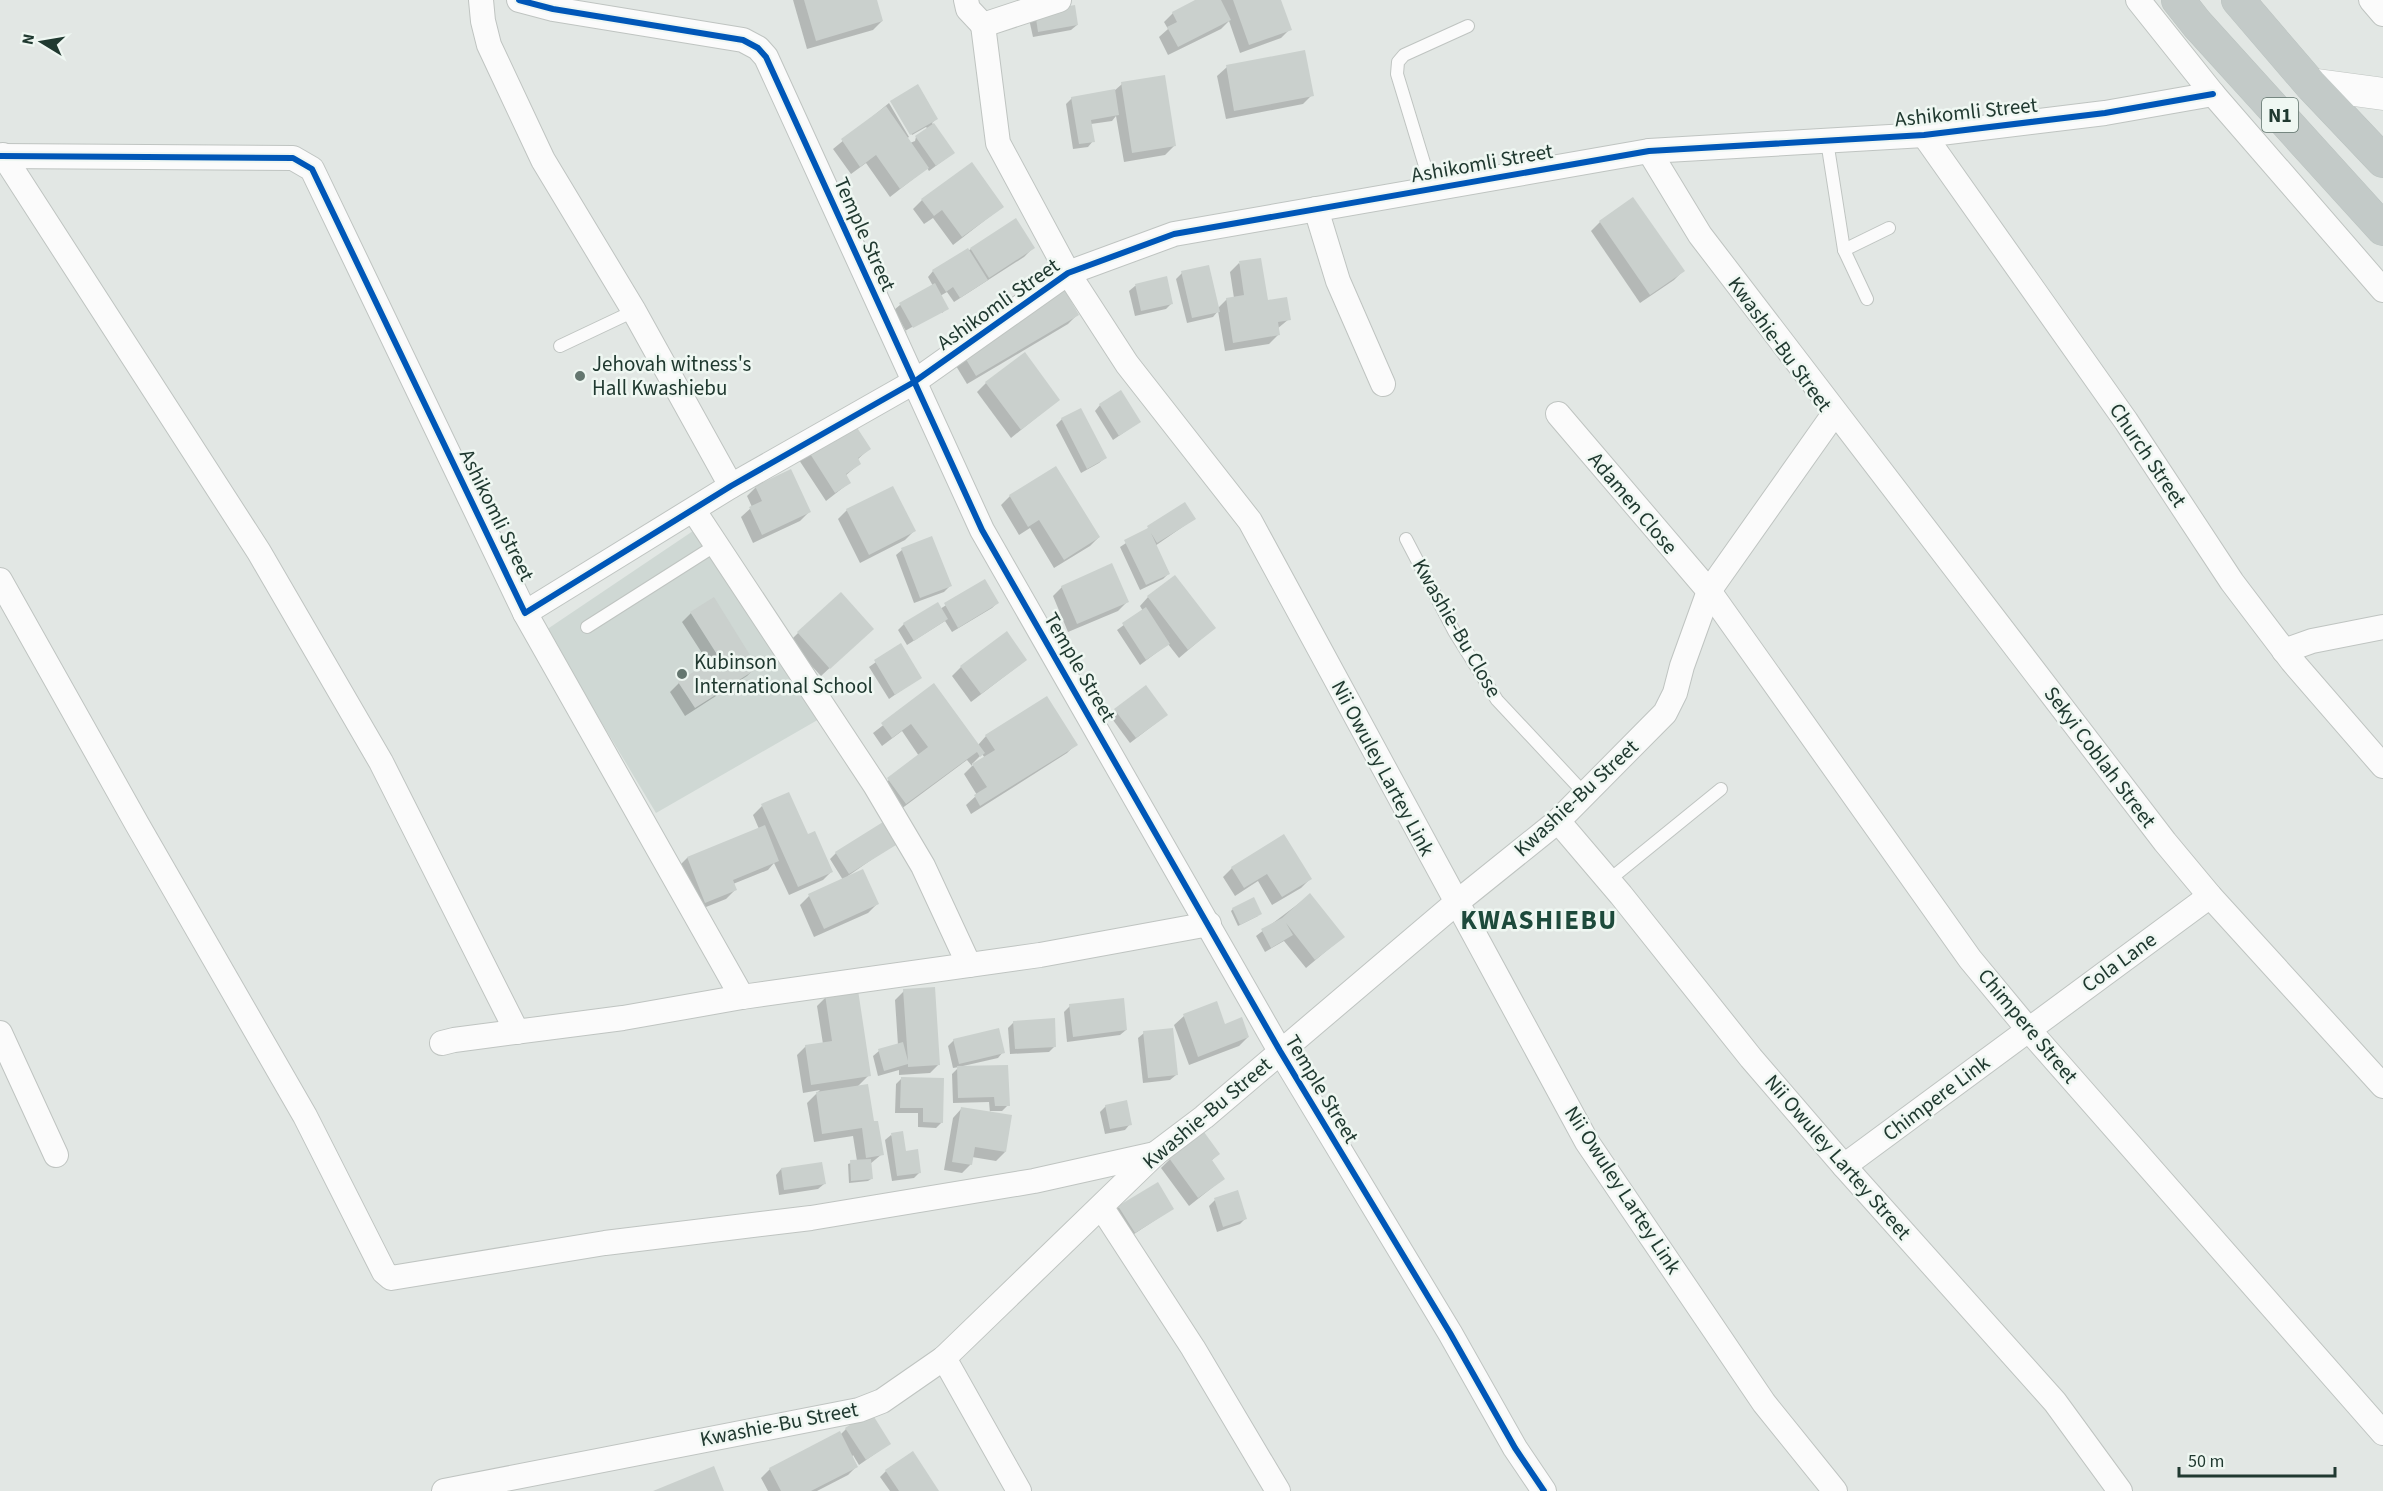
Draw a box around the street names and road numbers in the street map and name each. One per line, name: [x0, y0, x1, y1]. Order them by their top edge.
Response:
street label: Ashikomli Street: [1893, 90, 2039, 134]
road number: N1: [2262, 98, 2298, 132]
street label: Ashikomli Street: [1409, 136, 1555, 190]
street label: Temple Street: [826, 172, 904, 296]
street label: Ashikomli Street: [931, 251, 1065, 357]
street label: Kwashie-Bu Street: [1721, 270, 1839, 418]
street label: Church Street: [2102, 397, 2194, 513]
street label: Ashikomli Street: [452, 444, 542, 586]
street label: Adamen Close: [1581, 445, 1685, 561]
street label: Kwashie-Bu Close: [1405, 553, 1509, 703]
street label: Temple Street: [1037, 607, 1123, 727]
street label: Nii Owuley Lartey Link: [1324, 675, 1442, 862]
street label: Sekyi Coblah Street: [2037, 680, 2163, 834]
street label: Kwashie-Bu Street: [1507, 732, 1645, 864]
street label: Cola Lane: [2075, 925, 2163, 999]
street label: Chimpere Street: [1971, 962, 2085, 1090]
street label: Temple Street: [1278, 1029, 1366, 1149]
street label: Chimpere Link: [1876, 1047, 1996, 1148]
street label: Kwashie-Bu Street: [1136, 1050, 1278, 1176]
street label: Nii Owuley Lartey Street: [1758, 1068, 1918, 1246]
street label: Nii Owuley Lartey Link: [1557, 1100, 1689, 1281]
street label: Kwashie-Bu Street: [697, 1394, 861, 1454]

